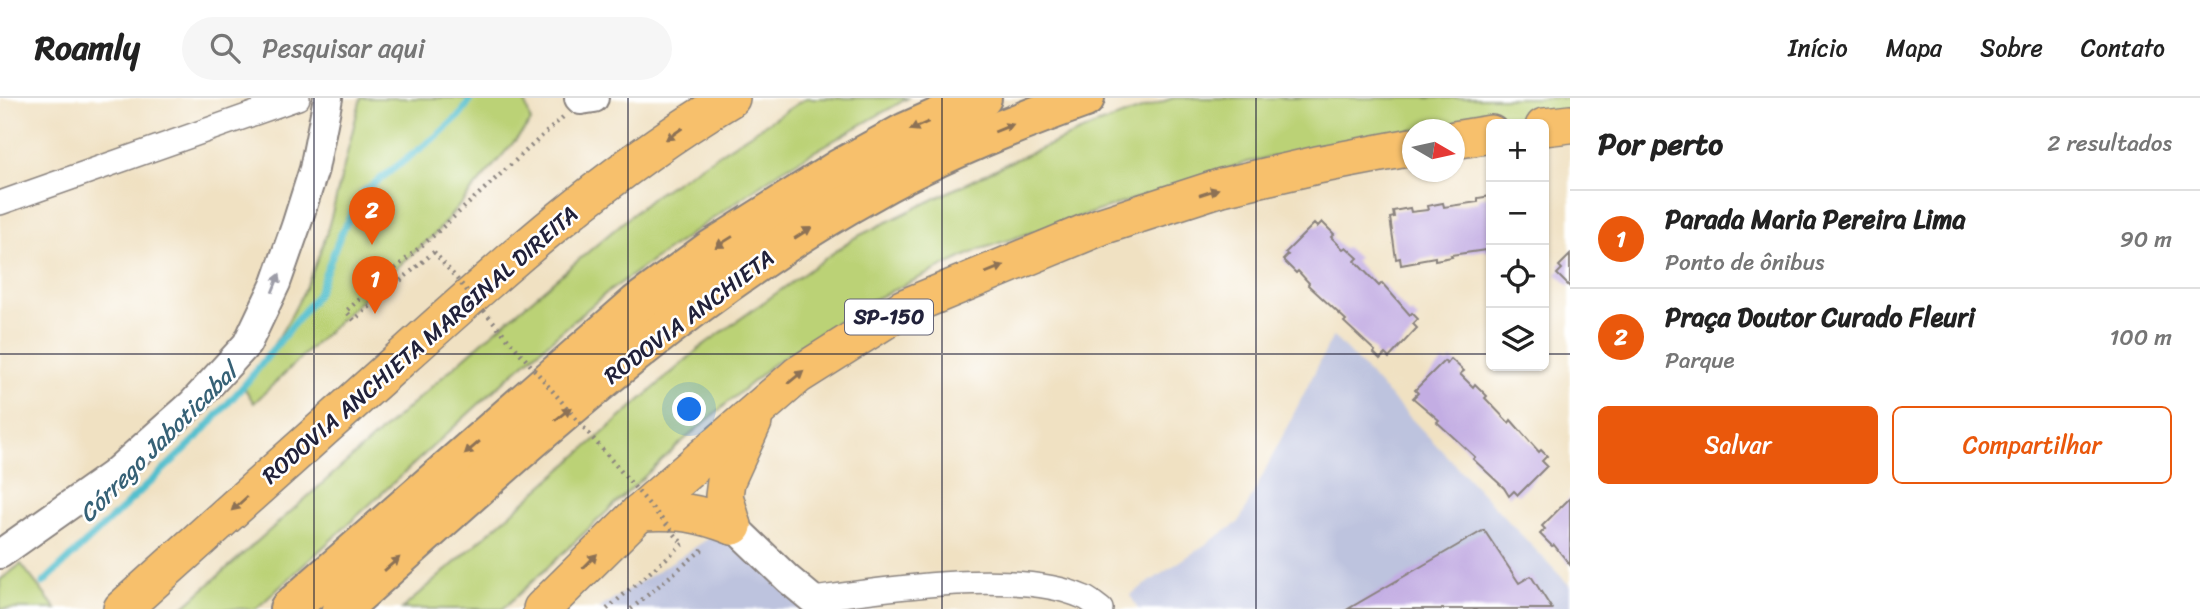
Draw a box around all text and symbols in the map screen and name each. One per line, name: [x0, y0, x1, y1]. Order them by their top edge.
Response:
search box: [182, 17, 672, 80]
text: Roamly: [35, 19, 140, 77]
text: Pesquisar aqui: [262, 25, 425, 71]
text: Início: [1788, 27, 1848, 69]
text: Mapa: [1886, 27, 1942, 69]
text: Sobre: [1980, 27, 2043, 69]
text: Contato: [2081, 27, 2165, 69]
icon: search: [206, 29, 244, 67]
text: Por perto: [1598, 117, 1723, 171]
north arrow: [1402, 119, 1465, 182]
map controls: [1486, 119, 1549, 371]
button: +: [1486, 119, 1549, 182]
one-way arrow: [909, 120, 929, 132]
one-way arrow: [994, 122, 1015, 133]
text: 2 resultados: [2047, 123, 2172, 164]
one-way arrow: [665, 127, 683, 141]
button: −: [1486, 182, 1549, 245]
one-way arrow: [1199, 186, 1220, 196]
pin: 2: [349, 187, 395, 245]
street label: RODOVIA ANCHIETA MARGINAL DIREITA: [252, 195, 588, 495]
text: Parada Maria Pereira Lima: [1665, 196, 1965, 242]
text: 1: [1616, 219, 1626, 260]
text: 90 m: [2120, 219, 2172, 260]
one-way arrow: [794, 227, 813, 240]
one-way arrow: [714, 235, 733, 248]
street label: RODOVIA ANCHIETA: [595, 239, 783, 395]
text: Ponto de ônibus: [1665, 242, 1824, 283]
button: locate: [1486, 245, 1549, 308]
pin: 1: [352, 256, 398, 314]
one-way arrow: [985, 264, 1006, 275]
one-way arrow: [271, 272, 282, 293]
text: Praça Doutor Curado Fleuri: [1665, 294, 1975, 340]
road number: SP-150: [845, 300, 933, 334]
button: layers: [1486, 308, 1549, 371]
text: 2: [1614, 317, 1628, 358]
text: 100 m: [2109, 317, 2172, 358]
text: Parque: [1665, 340, 1735, 381]
water label: Córrego Jaboticabal: [68, 350, 251, 533]
one-way arrow: [787, 370, 805, 385]
your location: [672, 392, 706, 426]
button: Salvar: [1598, 406, 1878, 484]
button: Compartilhar: [1892, 406, 2172, 484]
one-way arrow: [554, 407, 572, 422]
one-way arrow: [463, 440, 481, 456]
one-way arrow: [231, 496, 248, 511]
one-way arrow: [582, 553, 598, 569]
one-way arrow: [383, 556, 401, 572]

